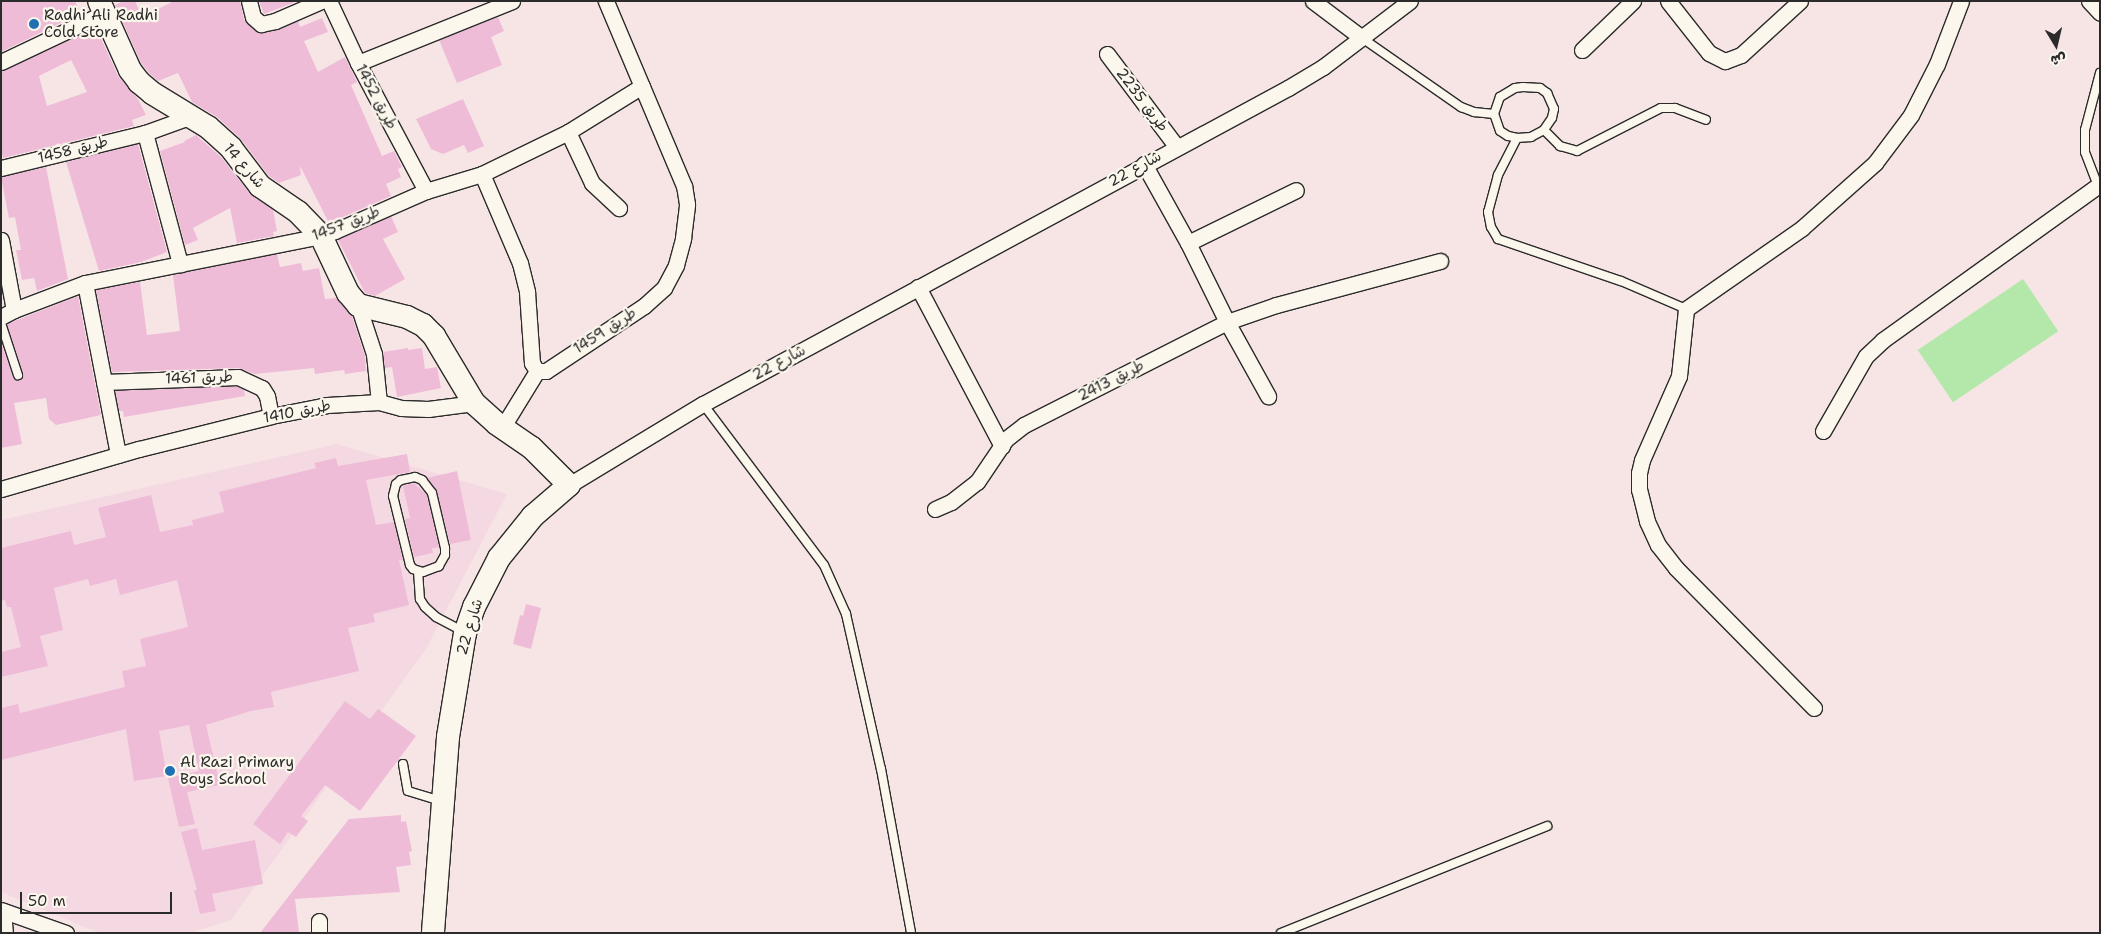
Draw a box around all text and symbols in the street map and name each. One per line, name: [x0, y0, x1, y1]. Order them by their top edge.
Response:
place label: Radhi Ali Radhi Cold Store: [44, 6, 158, 41]
marker: Radhi Ali Radhi Cold Store: [28, 18, 40, 30]
north arrow: [2031, 20, 2081, 70]
text: ش: [2049, 50, 2067, 70]
street label: طريق 1452: [351, 61, 401, 133]
street label: طريق 2235: [1112, 65, 1172, 135]
street label: طريق 1458: [36, 133, 110, 167]
street label: شارع 14: [220, 140, 268, 192]
street label: شارع 22: [1105, 147, 1165, 191]
street label: طريق 1457: [310, 203, 382, 245]
street label: طريق 1459: [570, 304, 640, 358]
street label: شارع 22: [749, 341, 809, 385]
street label: طريق 2413: [1075, 357, 1147, 405]
street label: طريق 1461: [165, 368, 233, 388]
street label: طريق 1410: [262, 397, 332, 427]
street label: شارع 22: [453, 597, 487, 657]
place label: Al Razi Primary Boys School: [180, 753, 294, 788]
marker: Al Razi Primary Boys School: [164, 765, 176, 777]
scale bar: [22, 882, 175, 914]
text: 50 m: [28, 891, 66, 911]

